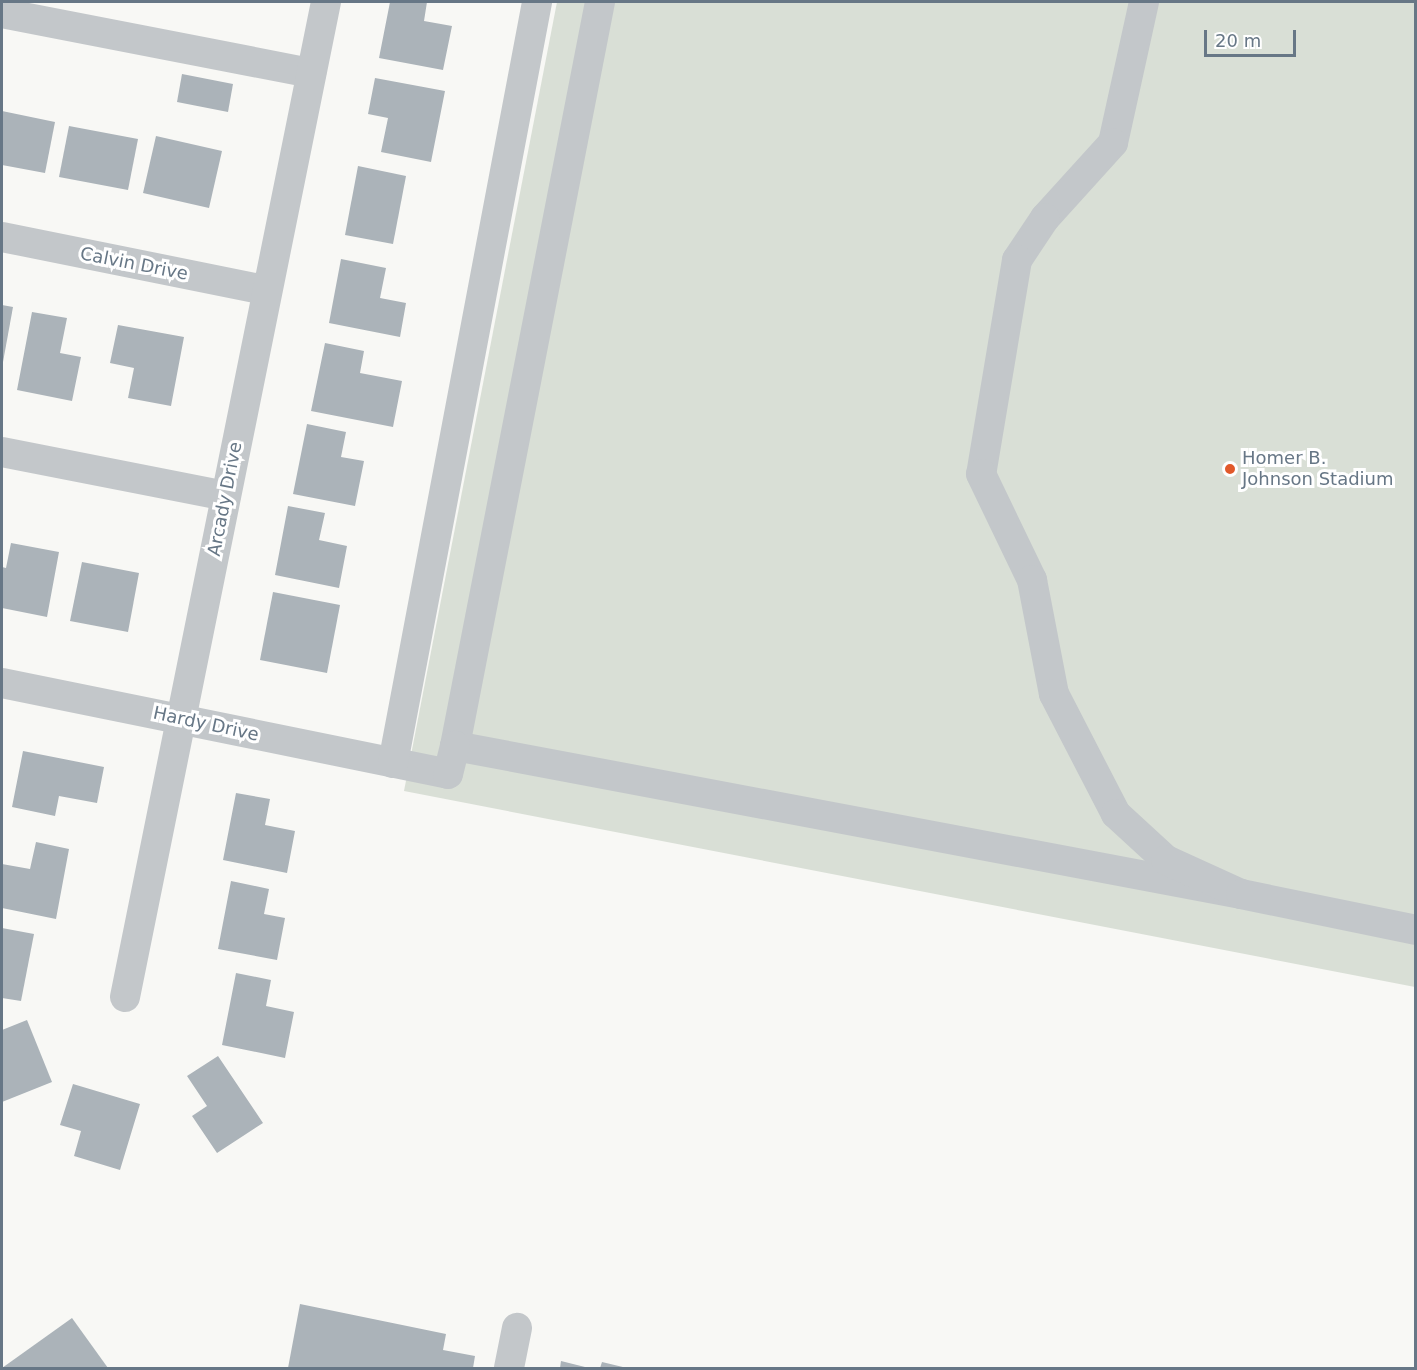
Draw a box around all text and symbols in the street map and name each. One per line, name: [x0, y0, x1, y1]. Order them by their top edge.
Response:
scale bar: [1207, 18, 1298, 56]
text: 20 m: [1215, 30, 1261, 51]
street label: Calvin Drive: [78, 243, 190, 285]
street label: Arcady Drive: [203, 440, 247, 558]
place label: Homer B. Johnson Stadium: [1242, 448, 1394, 490]
marker: Homer B. Johnson Stadium: [1223, 462, 1237, 476]
street label: Hardy Drive: [151, 702, 261, 746]

